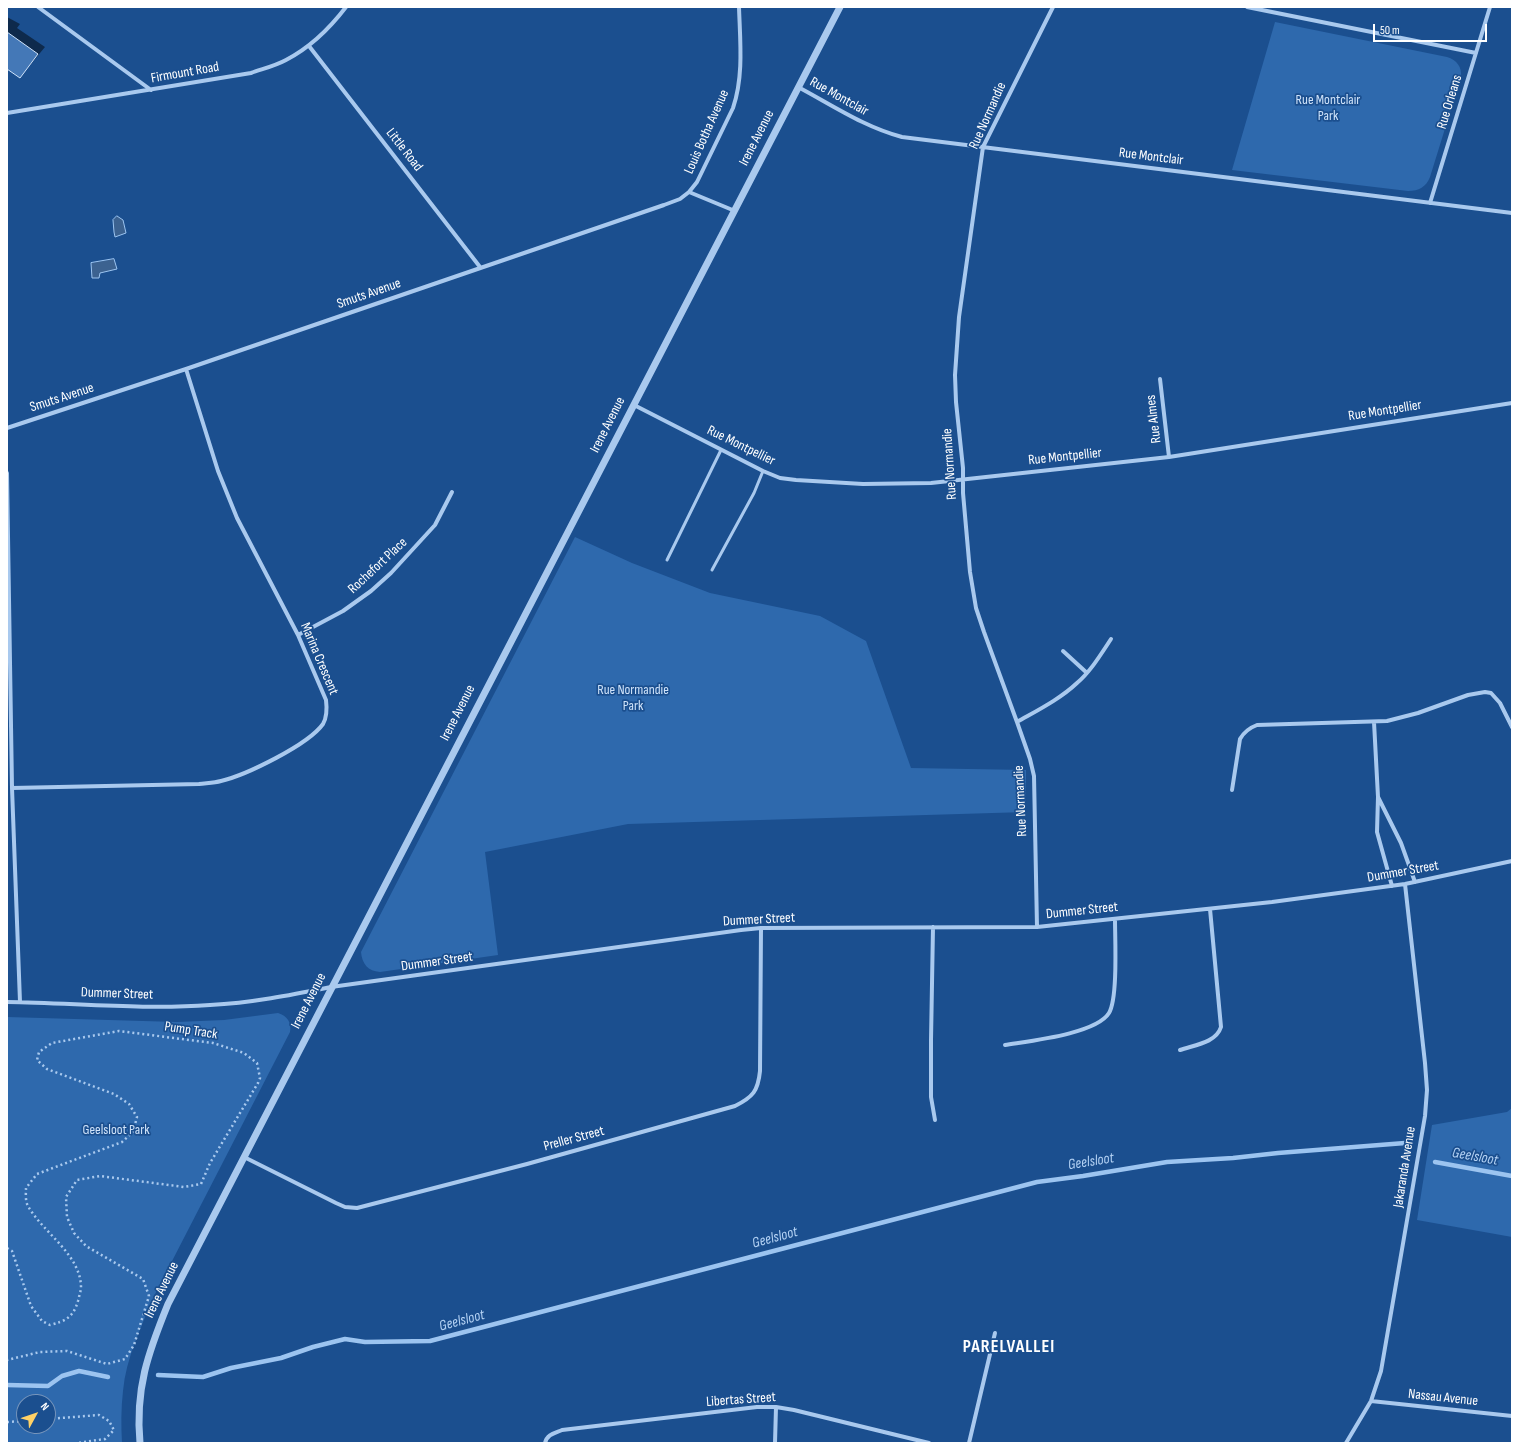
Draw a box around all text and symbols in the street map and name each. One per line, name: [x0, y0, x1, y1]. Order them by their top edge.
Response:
scale bar: [1375, 16, 1489, 42]
text: 50 m: [1380, 23, 1400, 38]
street label: Firmount Road: [150, 59, 220, 87]
street label: Rue Orleans: [1434, 73, 1466, 131]
street label: Rue Montclair: [807, 74, 871, 120]
street label: Rue Normandie: [966, 80, 1010, 152]
street label: Louis Botha Avenue: [681, 87, 733, 177]
park label: Rue Montclair Park: [1296, 92, 1360, 124]
street label: Irene Avenue: [736, 107, 778, 169]
street label: Little Road: [382, 125, 426, 175]
street label: Rue Montclair: [1118, 145, 1184, 169]
street label: Smuts Avenue: [335, 275, 403, 313]
street label: Smuts Avenue: [28, 380, 96, 416]
street label: Irene Avenue: [587, 394, 629, 456]
street label: Rue Almes: [1143, 394, 1165, 444]
street label: Rue Montpellier: [1347, 397, 1423, 425]
street label: Rue Montpellier: [704, 422, 778, 470]
street label: Rue Normandie: [939, 428, 961, 500]
street label: Rue Montpellier: [1027, 445, 1103, 469]
street label: Rochefort Place: [345, 534, 411, 598]
street label: Marina Crescent: [296, 620, 342, 698]
street label: Irene Avenue: [437, 682, 479, 744]
park label: Rue Normandie Park: [597, 682, 669, 714]
street label: Rue Normandie: [1011, 765, 1031, 837]
street label: Dummer Street: [1366, 857, 1440, 887]
street label: Dummer Street: [1045, 899, 1119, 923]
street label: Dummer Street: [723, 910, 795, 930]
street label: Dummer Street: [400, 949, 474, 975]
street label: Irene Avenue: [288, 970, 330, 1032]
street label: Dummer Street: [81, 984, 153, 1004]
street label: Pump Track: [163, 1019, 219, 1043]
park label: Geelsloot Park: [82, 1122, 150, 1138]
street label: Preller Street: [542, 1123, 606, 1155]
street label: Jakaranda Avenue: [1390, 1125, 1420, 1209]
water label: Geelsloot: [1451, 1144, 1499, 1170]
water label: Geelsloot: [1067, 1149, 1115, 1175]
water label: Geelsloot: [750, 1223, 800, 1253]
street label: Irene Avenue: [141, 1259, 183, 1321]
water label: Geelsloot: [437, 1306, 487, 1336]
district label: PARELVALLEI: [963, 1336, 1055, 1358]
street label: Nassau Avenue: [1407, 1386, 1479, 1410]
street label: Libertas Street: [706, 1389, 776, 1411]
north arrow: [16, 1394, 56, 1434]
text: N: [38, 1400, 52, 1413]

